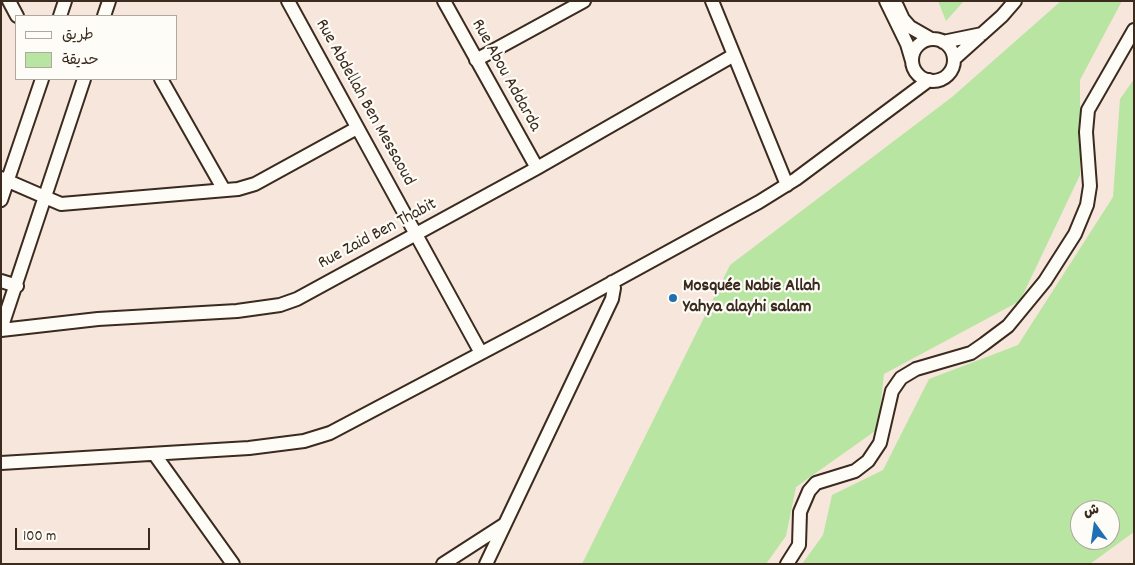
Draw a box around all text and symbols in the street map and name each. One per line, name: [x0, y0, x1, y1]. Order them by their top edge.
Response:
legend: [15, 15, 178, 80]
street label: Rue Abdellah Ben Messaoud: [309, 16, 419, 190]
street label: Rue Abou Addarda: [465, 16, 545, 136]
text: طريق: [62, 25, 94, 47]
text: حديقة: [62, 50, 99, 72]
street label: Rue Zaid Ben Thabit: [315, 195, 441, 275]
place label: Mosquée Nabie Allah Yahya alayhi salam: [683, 277, 820, 320]
marker: Mosquée Nabie Allah Yahya alayhi salam: [667, 292, 679, 304]
north arrow: [1070, 500, 1120, 550]
text: ش: [1082, 500, 1102, 523]
scale bar: [18, 518, 152, 550]
text: 100 m: [23, 526, 56, 548]

